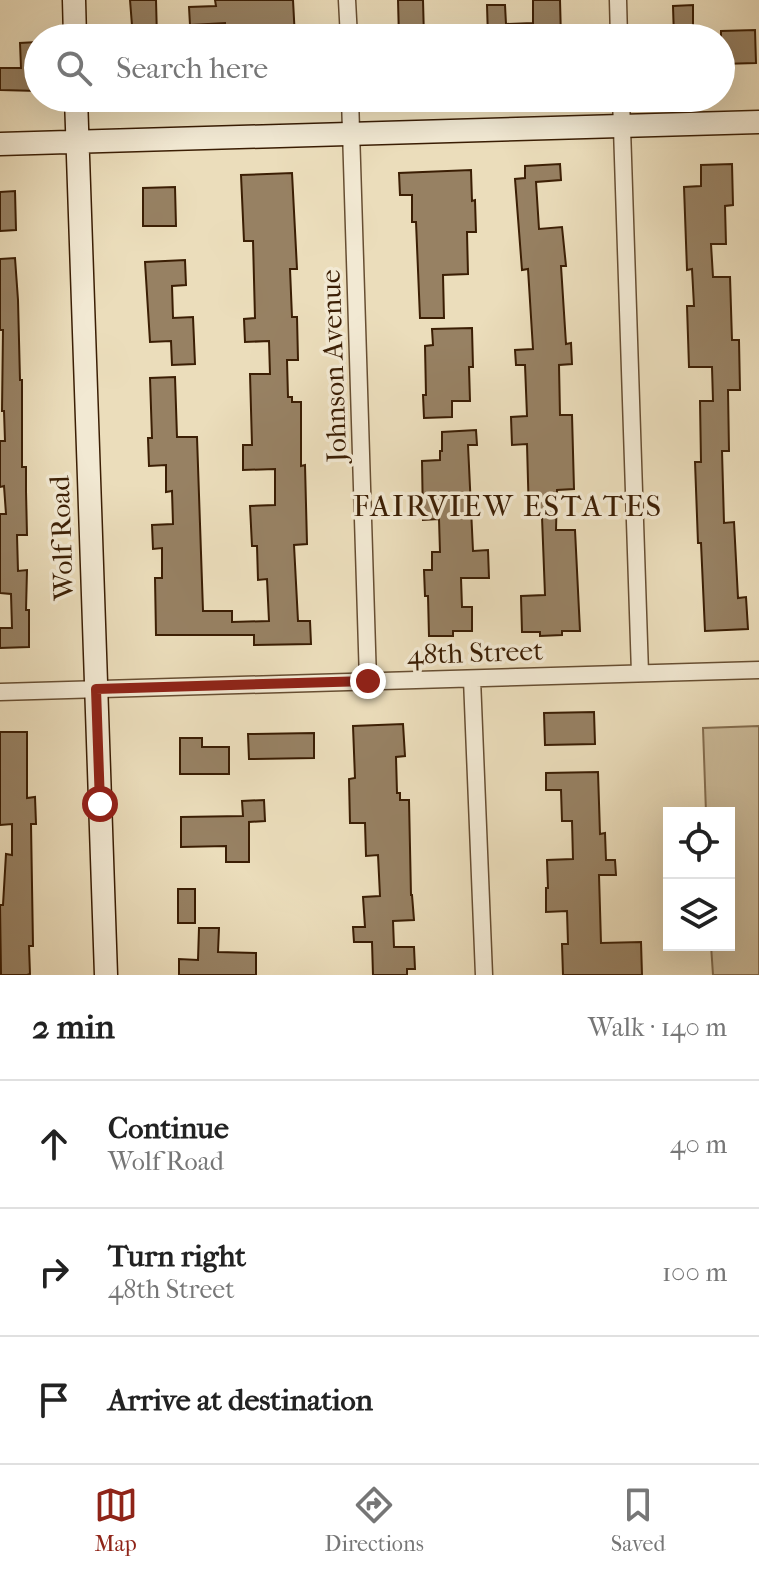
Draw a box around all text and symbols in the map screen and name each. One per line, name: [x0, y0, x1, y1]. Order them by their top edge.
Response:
search box: [24, 24, 735, 112]
icon: search: [52, 46, 96, 90]
text: Search here: [116, 51, 268, 86]
street label: Johnson Avenue: [314, 269, 353, 465]
street label: Wolf Road: [43, 474, 80, 602]
district label: FAIRVIEW ESTATES: [353, 489, 663, 524]
street label: 48th Street: [406, 634, 544, 671]
route end: [350, 663, 386, 699]
route start: [82, 786, 118, 822]
map controls: [663, 807, 735, 951]
button: locate: [663, 807, 735, 879]
button: layers: [663, 879, 735, 951]
text: 2 min: [32, 1007, 115, 1047]
text: Walk · 140 m: [588, 1012, 727, 1043]
text: Continue: [108, 1111, 229, 1146]
icon: ahead: [32, 1122, 76, 1166]
text: 40 m: [670, 1129, 727, 1160]
text: Wolf Road: [108, 1146, 224, 1177]
text: Turn right: [108, 1239, 246, 1274]
icon: right: [32, 1250, 76, 1294]
text: 100 m: [662, 1257, 727, 1288]
text: 48th Street: [108, 1274, 234, 1305]
icon: arrive: [32, 1378, 76, 1422]
text: Arrive at destination: [108, 1383, 373, 1418]
tab: Map: [94, 1483, 138, 1557]
tab: Directions: [325, 1483, 424, 1557]
tab: Saved: [611, 1483, 665, 1557]

